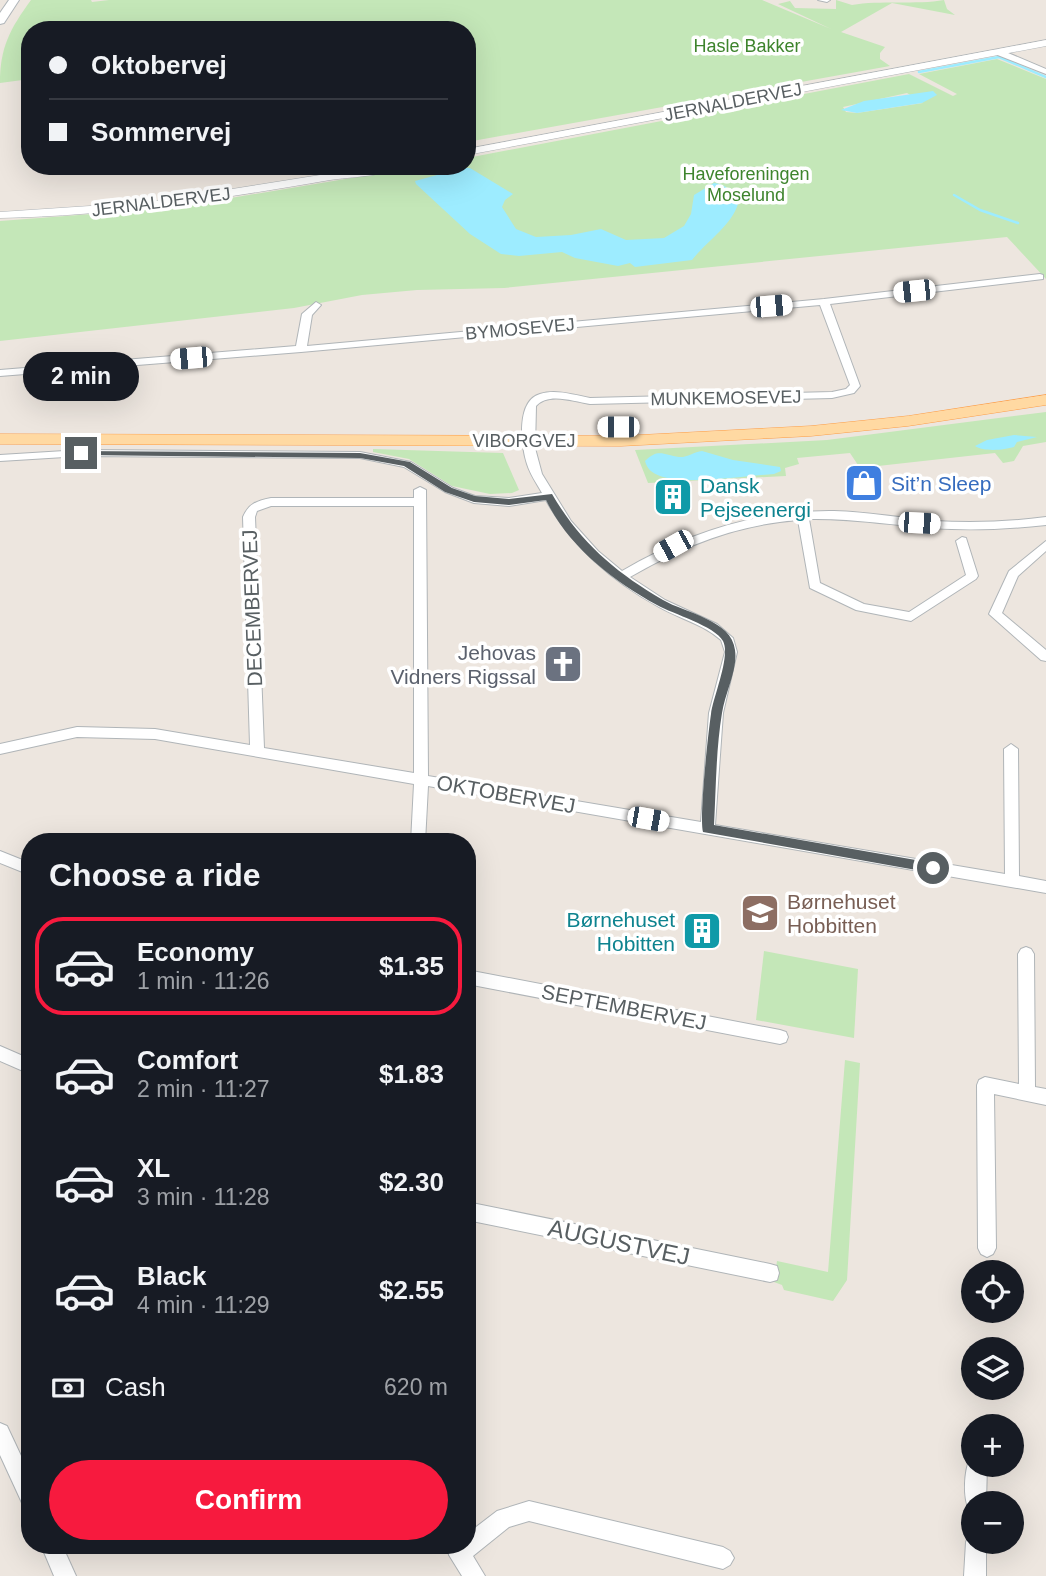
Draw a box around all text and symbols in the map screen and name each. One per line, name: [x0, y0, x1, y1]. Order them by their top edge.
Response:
park label: Hasle Bakker: [693, 36, 801, 56]
text: Oktobervej: [91, 50, 227, 80]
street label: JERNALDERVEJ: [663, 79, 803, 125]
text: Sommervej: [91, 117, 231, 147]
park label: Haveforeningen Moselund: [682, 164, 810, 205]
street label: JERNALDERVEJ: [90, 184, 232, 220]
car: [893, 278, 936, 304]
car: [750, 294, 793, 318]
street label: BYMOSEVEJ: [464, 314, 576, 344]
car: [170, 346, 213, 370]
callout: 2 min: [23, 351, 139, 400]
text: 2 min: [51, 363, 111, 389]
street label: MUNKEMOSEVEJ: [650, 387, 802, 409]
car: [598, 417, 640, 438]
street label: VIBORGVEJ: [472, 431, 576, 451]
route end: [65, 437, 97, 469]
shop icon: Sit’n Sleep: [843, 462, 885, 504]
place label: Sit’n Sleep: [891, 472, 991, 495]
place label: Dansk Pejseenergi: [700, 474, 811, 521]
building icon: Dansk Pejseenergi: [652, 476, 694, 518]
car: [898, 511, 941, 535]
car: [650, 527, 697, 565]
street label: DECEMBERVEJ: [238, 529, 266, 687]
place label: Jehovas Vidners Rigssal: [390, 641, 536, 688]
church icon: Jehovas Vidners Rigssal: [542, 643, 584, 685]
street label: OKTOBERVEJ: [435, 770, 577, 818]
car: [626, 805, 671, 833]
route start: [917, 852, 949, 884]
text: Choose a ride: [49, 857, 261, 893]
place label: Børnehuset Hobbitten: [787, 890, 896, 937]
school or university icon: Børnehuset Hobbitten: [739, 892, 781, 934]
place label: Børnehuset Hobitten: [566, 908, 675, 955]
building icon: Børnehuset Hobitten: [681, 910, 723, 952]
icon: car: [53, 935, 116, 998]
text: Economy: [137, 937, 254, 967]
text: $1.35: [379, 951, 444, 981]
text: 1 min · 11:26: [137, 968, 270, 994]
street label: SEPTEMBERVEJ: [540, 980, 708, 1034]
icon: car: [53, 1043, 116, 1106]
text: Comfort: [137, 1045, 238, 1075]
text: $1.83: [379, 1059, 444, 1089]
text: 2 min · 11:27: [137, 1076, 270, 1102]
icon: car: [53, 1151, 116, 1214]
text: XL: [137, 1153, 170, 1183]
text: $2.30: [379, 1167, 444, 1197]
text: 3 min · 11:28: [137, 1184, 270, 1210]
street label: AUGUSTVEJ: [546, 1214, 692, 1270]
icon: car: [53, 1259, 116, 1322]
map controls: [961, 1260, 1024, 1554]
button: locate: [961, 1260, 1024, 1323]
text: Black: [137, 1261, 206, 1291]
text: $2.55: [379, 1275, 444, 1305]
text: 4 min · 11:29: [137, 1292, 270, 1318]
button: layers: [961, 1337, 1024, 1400]
icon: cash: [49, 1369, 87, 1407]
text: Cash: [105, 1372, 166, 1402]
text: 620 m: [384, 1374, 448, 1400]
button: +: [961, 1414, 1024, 1477]
button: Confirm: [49, 1460, 448, 1540]
button: −: [961, 1491, 1024, 1554]

